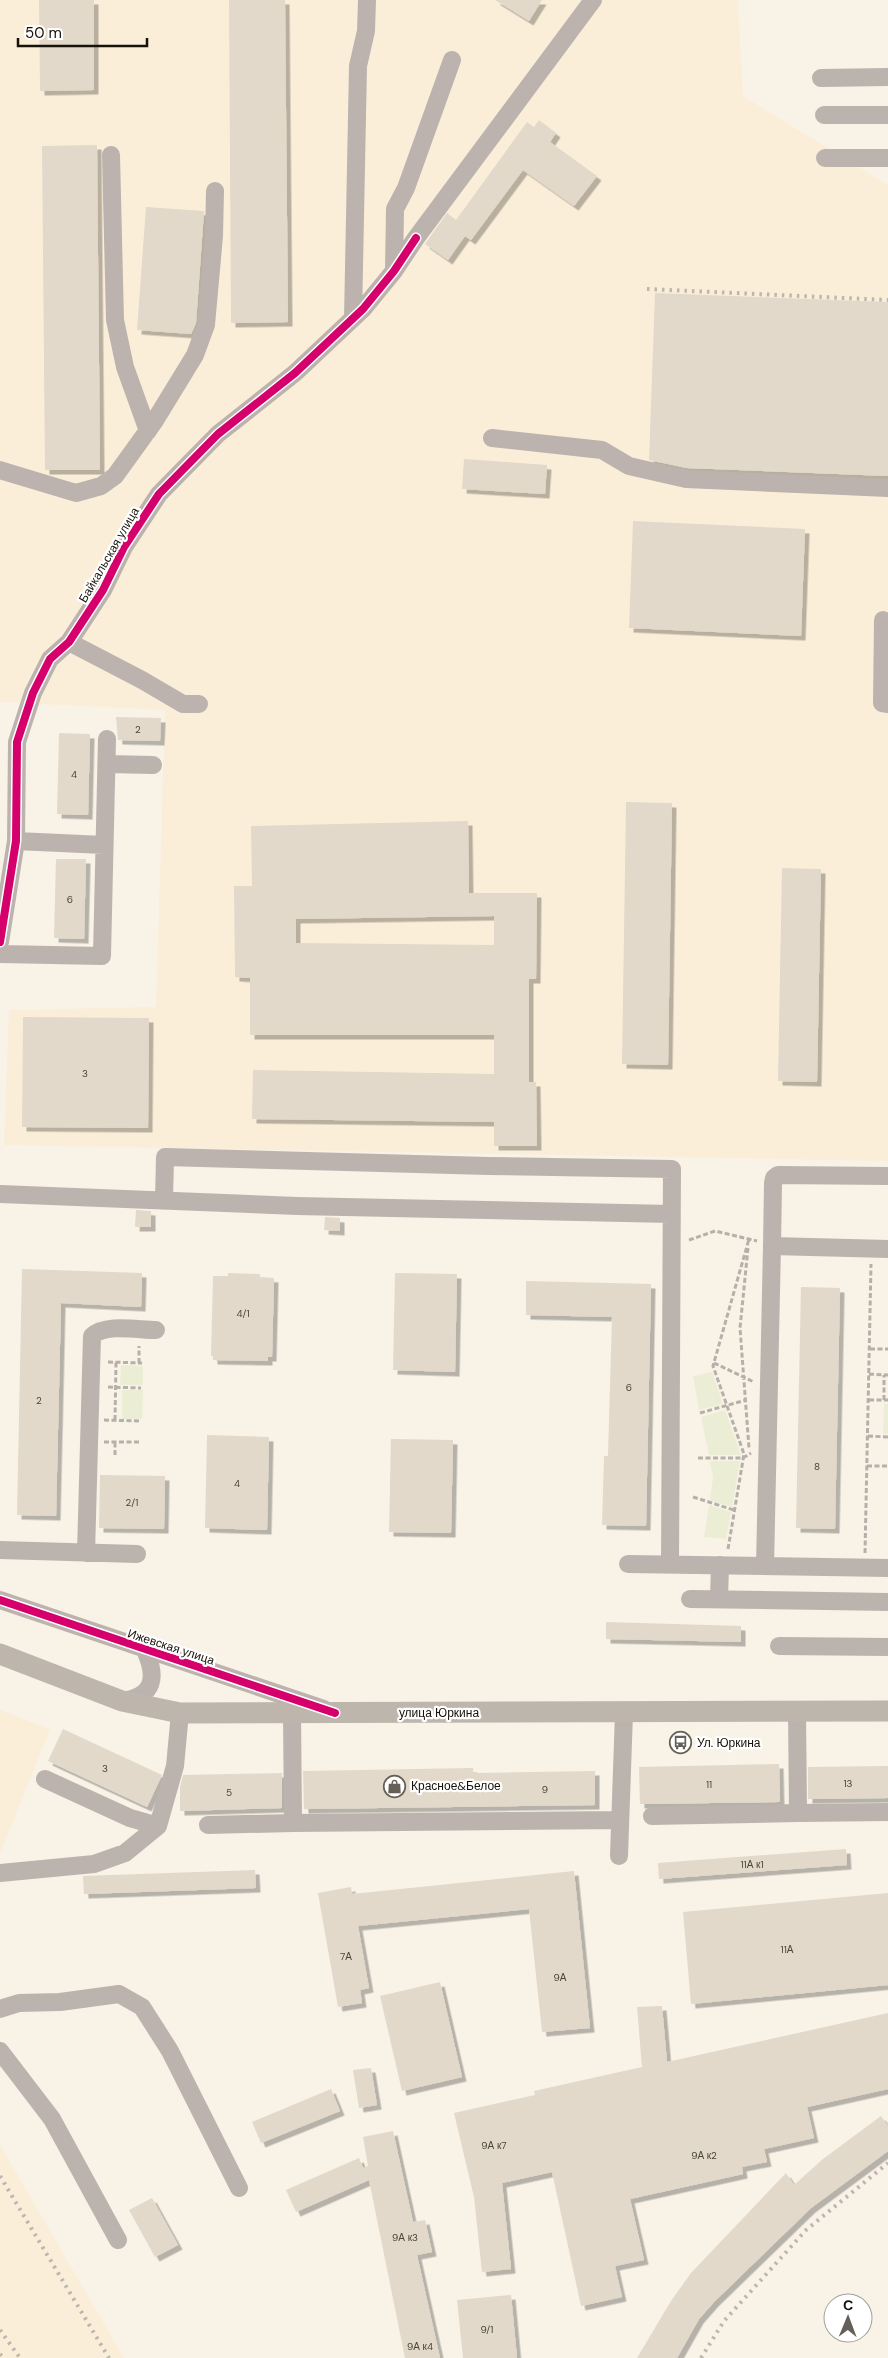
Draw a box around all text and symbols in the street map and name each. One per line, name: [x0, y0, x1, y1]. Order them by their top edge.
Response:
scale bar: [18, 15, 146, 47]
text: 50 m: [25, 23, 62, 43]
street label: Байкальская улица: [75, 504, 143, 606]
house number: 2: [135, 723, 141, 736]
house number: 4: [71, 768, 77, 781]
house number: 6: [67, 893, 73, 906]
house number: 3: [82, 1067, 88, 1080]
house number: 4/1: [236, 1307, 250, 1320]
house number: 6: [626, 1381, 632, 1394]
house number: 2: [36, 1394, 42, 1407]
house number: 8: [814, 1460, 820, 1473]
house number: 4: [234, 1477, 240, 1490]
house number: 2/1: [126, 1496, 138, 1509]
street label: Ижевская улица: [126, 1625, 217, 1669]
street label: улица Юркина: [399, 1705, 479, 1721]
bus stop icon: Ул. Юркина: [669, 1731, 693, 1755]
place label: Ул. Юркина: [697, 1735, 761, 1751]
house number: 3: [102, 1762, 108, 1775]
shop icon: Красное&Белое: [383, 1774, 407, 1798]
house number: 13: [843, 1777, 853, 1790]
place label: Красное&Белое: [411, 1778, 501, 1794]
house number: 11: [706, 1778, 712, 1791]
house number: 9: [542, 1783, 548, 1796]
house number: 5: [226, 1786, 232, 1799]
house number: 11А к1: [740, 1858, 764, 1871]
house number: 11А: [781, 1943, 794, 1956]
house number: 7А: [340, 1950, 352, 1963]
house number: 9А: [554, 1971, 567, 1984]
house number: 9А к7: [481, 2139, 507, 2152]
house number: 9А к2: [691, 2149, 717, 2162]
house number: 9А к3: [392, 2231, 418, 2244]
north arrow: [823, 2293, 873, 2343]
text: С: [843, 2296, 853, 2314]
house number: 9/1: [481, 2323, 493, 2336]
house number: 9А к4: [407, 2340, 433, 2353]

